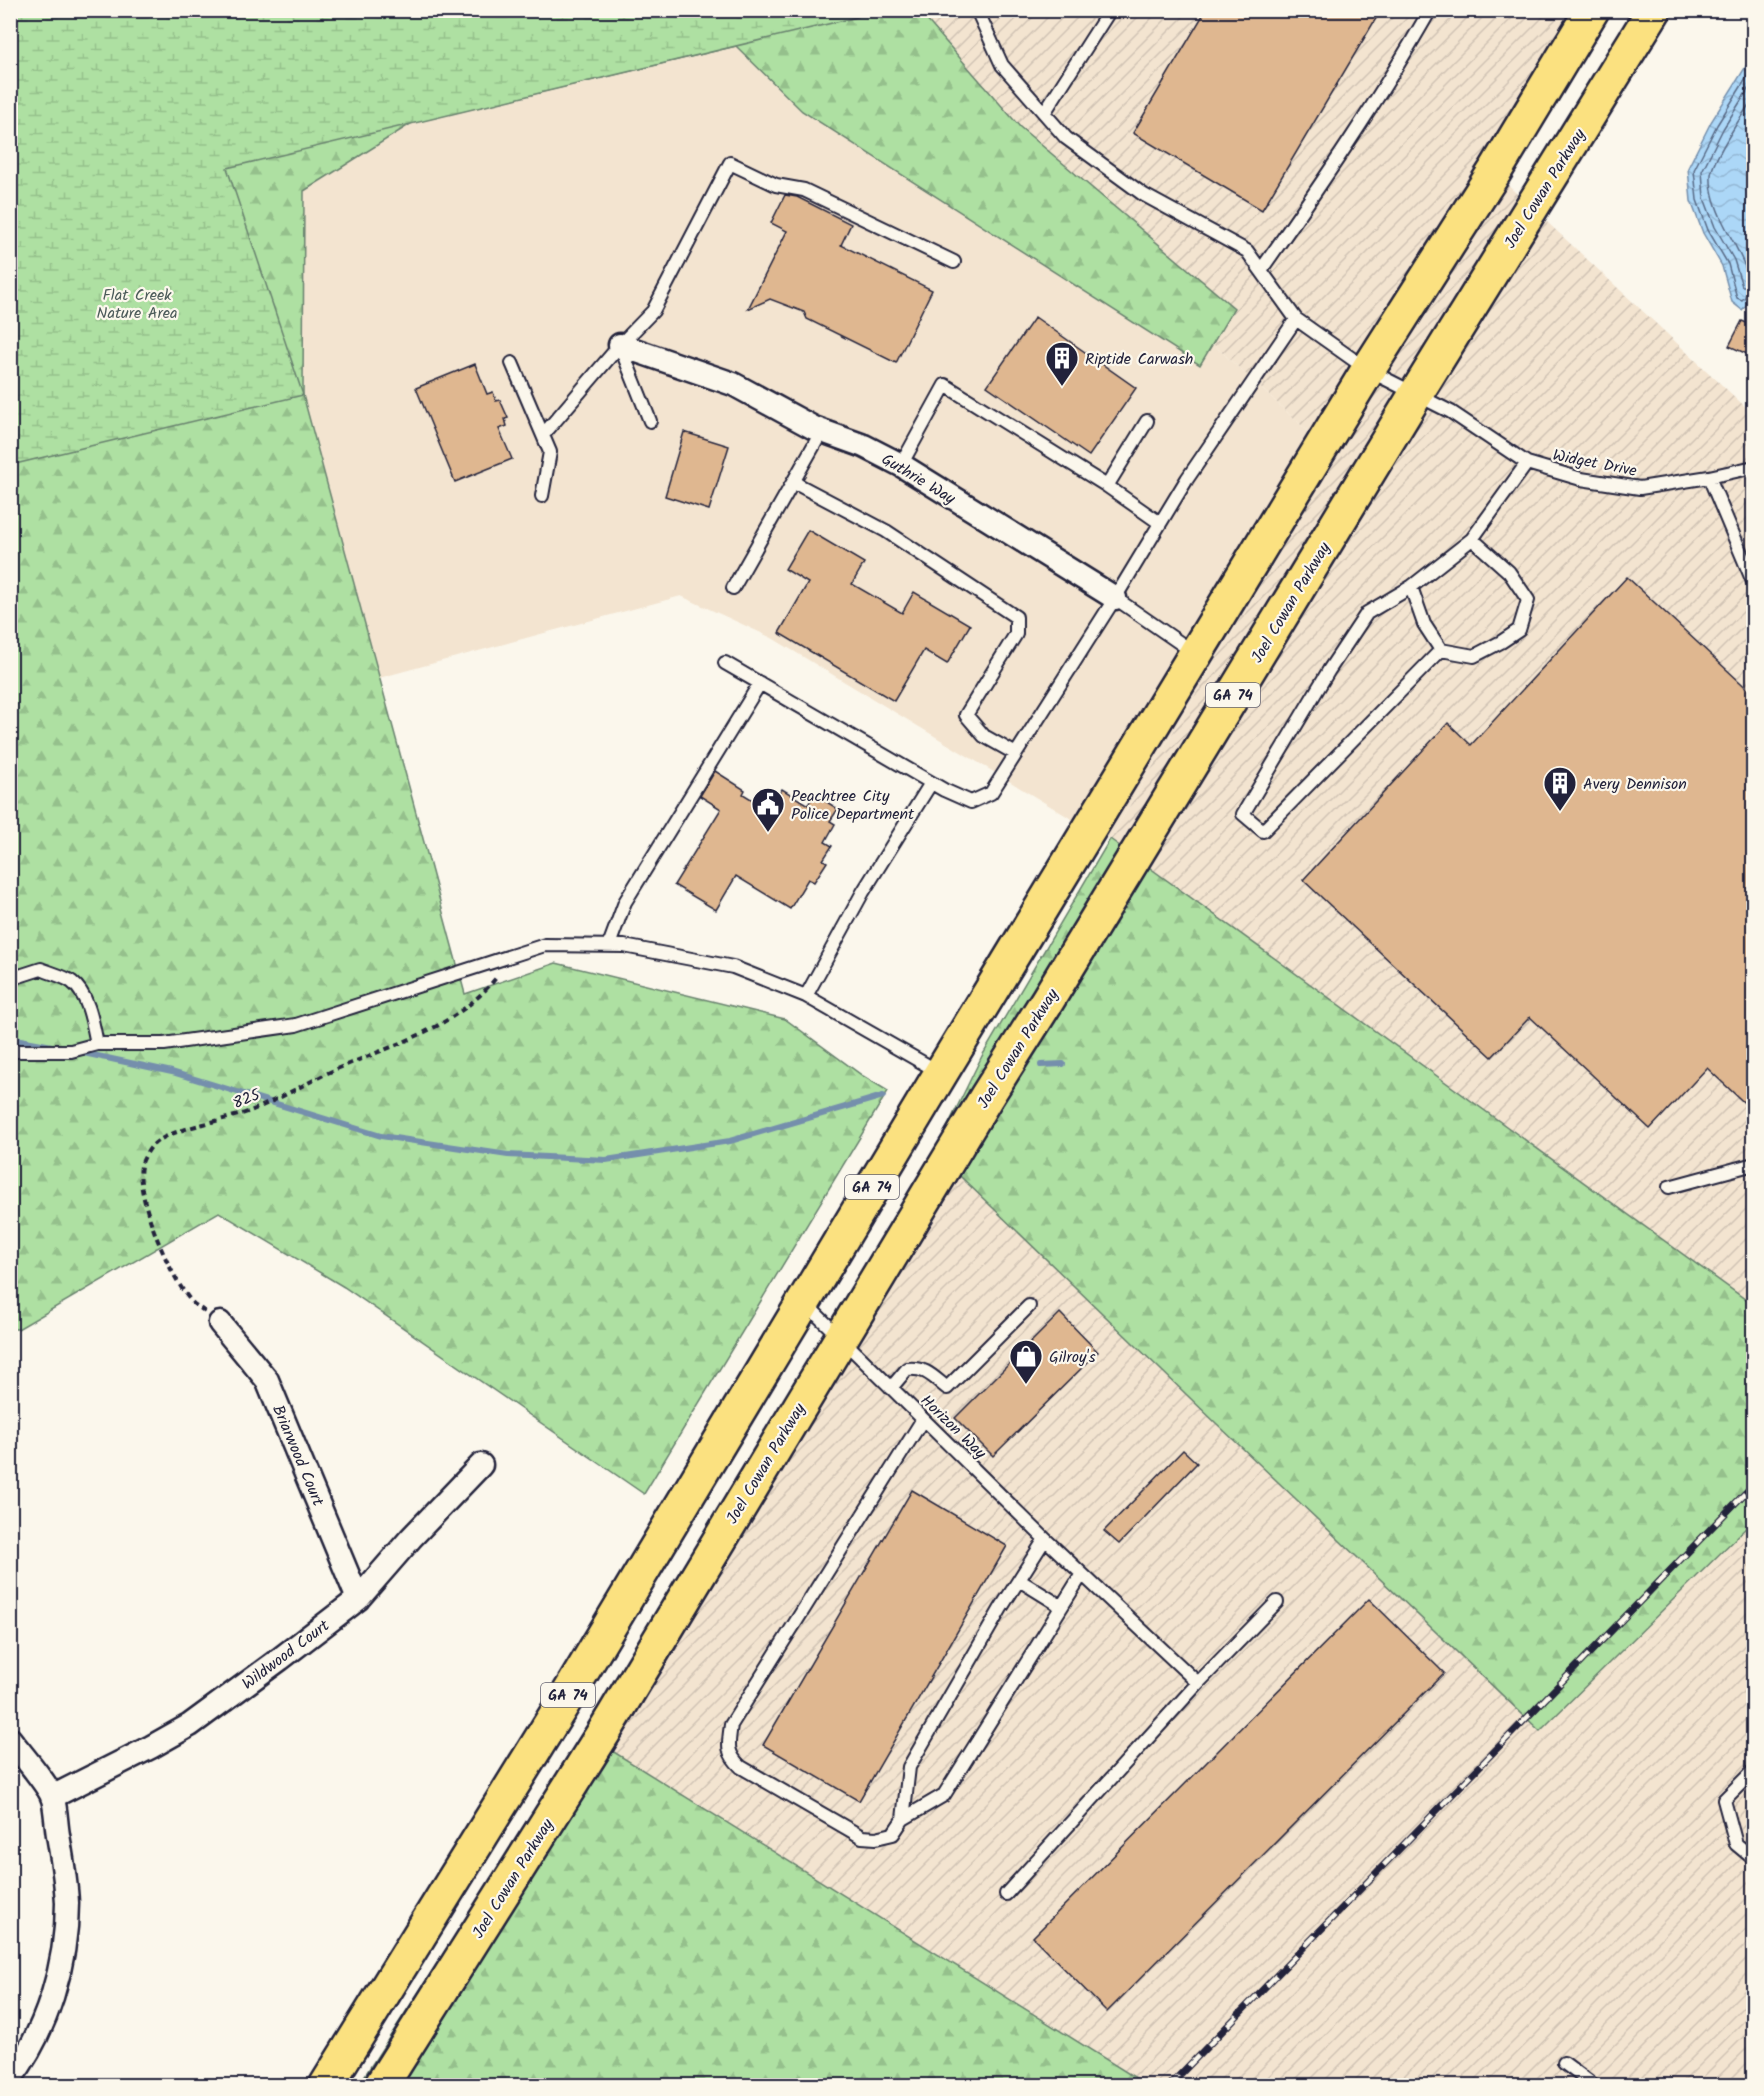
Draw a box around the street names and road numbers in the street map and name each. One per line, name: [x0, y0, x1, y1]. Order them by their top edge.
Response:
street label: Joel Cowan Parkway: [1498, 124, 1592, 254]
street label: Widget Drive: [1551, 443, 1639, 484]
street label: Guthrie Way: [876, 447, 960, 511]
street label: Joel Cowan Parkway: [1245, 537, 1338, 668]
road number: GA 74: [1206, 683, 1260, 707]
street label: Joel Cowan Parkway: [971, 984, 1065, 1114]
street label: 825: [229, 1082, 265, 1116]
road number: GA 74: [845, 1175, 899, 1199]
street label: Horizon Way: [914, 1389, 992, 1466]
street label: Joel Cowan Parkway: [720, 1398, 813, 1529]
street label: Briarwood Court: [265, 1401, 330, 1511]
street label: Wildwood Court: [237, 1613, 336, 1696]
road number: GA 74: [541, 1683, 595, 1707]
street label: Joel Cowan Parkway: [466, 1814, 560, 1944]

